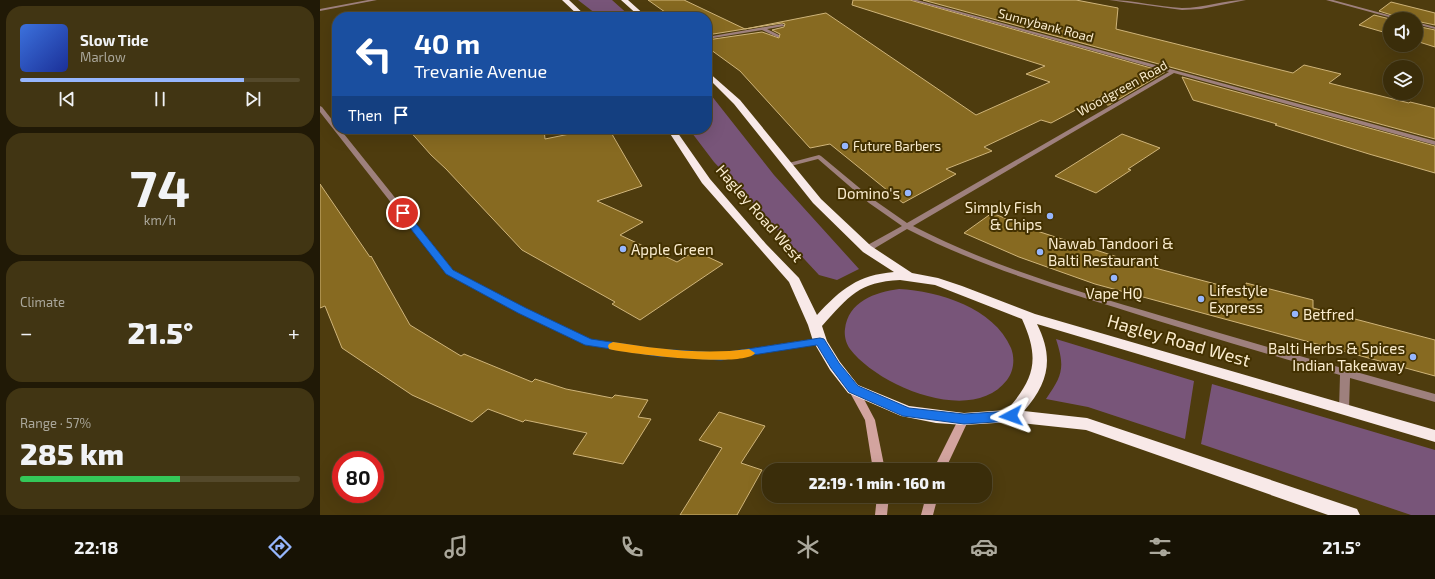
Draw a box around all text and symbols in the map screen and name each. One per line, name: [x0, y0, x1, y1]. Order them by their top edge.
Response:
street label: Sunnybank Road: [997, 5, 1095, 45]
map controls: [1383, 12, 1423, 100]
button: sound: [1383, 12, 1423, 52]
text: 40 m: [414, 26, 480, 60]
icon: left: [348, 28, 400, 80]
text: Slow Tide: [80, 31, 148, 49]
text: Marlow: [80, 49, 126, 65]
street label: Woodgreen Road: [1074, 57, 1170, 119]
text: Trevanie Avenue: [414, 60, 547, 82]
button: layers: [1383, 60, 1423, 100]
icon: previous: [56, 88, 78, 110]
icon: pause: [149, 88, 171, 110]
icon: next: [242, 88, 264, 110]
icon: arrive: [390, 104, 412, 126]
text: Then: [348, 106, 382, 124]
place label: Future Barbers: [853, 138, 941, 154]
marker: Future Barbers: [840, 141, 850, 151]
text: 74: [130, 155, 190, 217]
street label: Hagley Road West: [713, 161, 807, 266]
place label: Domino's: [837, 184, 900, 202]
marker: Domino's: [903, 188, 913, 198]
pin: [386, 196, 420, 230]
place label: Simply Fish & Chips: [965, 198, 1042, 233]
icon: arrive: [392, 202, 414, 224]
marker: Simply Fish & Chips: [1045, 211, 1055, 221]
text: km/h: [144, 212, 176, 228]
place label: Nawab Tandoori & Balti Restaurant: [1048, 234, 1173, 269]
place label: Apple Green: [631, 240, 714, 258]
marker: Apple Green: [618, 244, 628, 254]
marker: Nawab Tandoori & Balti Restaurant: [1035, 247, 1045, 257]
marker: Vape HQ: [1109, 273, 1119, 283]
place label: Lifestyle Express: [1209, 281, 1268, 316]
place label: Vape HQ: [1085, 284, 1143, 303]
text: Climate: [20, 294, 65, 310]
marker: Lifestyle Express: [1196, 294, 1206, 304]
place label: Betfred: [1303, 305, 1354, 323]
street label: Hagley Road West: [1105, 309, 1253, 371]
marker: Betfred: [1290, 309, 1300, 319]
text: 21.5°: [128, 314, 193, 350]
text: −: [20, 319, 33, 345]
text: +: [288, 319, 300, 345]
place label: Balti Herbs & Spices Indian Takeaway: [1268, 339, 1405, 374]
marker: Balti Herbs & Spices Indian Takeaway: [1408, 352, 1418, 362]
position arrow: [990, 395, 1032, 437]
text: Range · 57%: [20, 415, 91, 431]
text: 285 km: [20, 435, 124, 471]
speed limit sign: 80: [332, 451, 384, 503]
text: 22:19 · 1 min · 160 m: [809, 474, 945, 492]
icon: directions: [266, 533, 294, 561]
icon: music: [442, 533, 470, 561]
icon: phone: [618, 533, 646, 561]
icon: climate: [794, 533, 822, 561]
icon: car: [970, 533, 998, 561]
icon: filters: [1146, 533, 1174, 561]
text: 22:18: [74, 536, 119, 558]
text: 21.5°: [1322, 536, 1361, 558]

